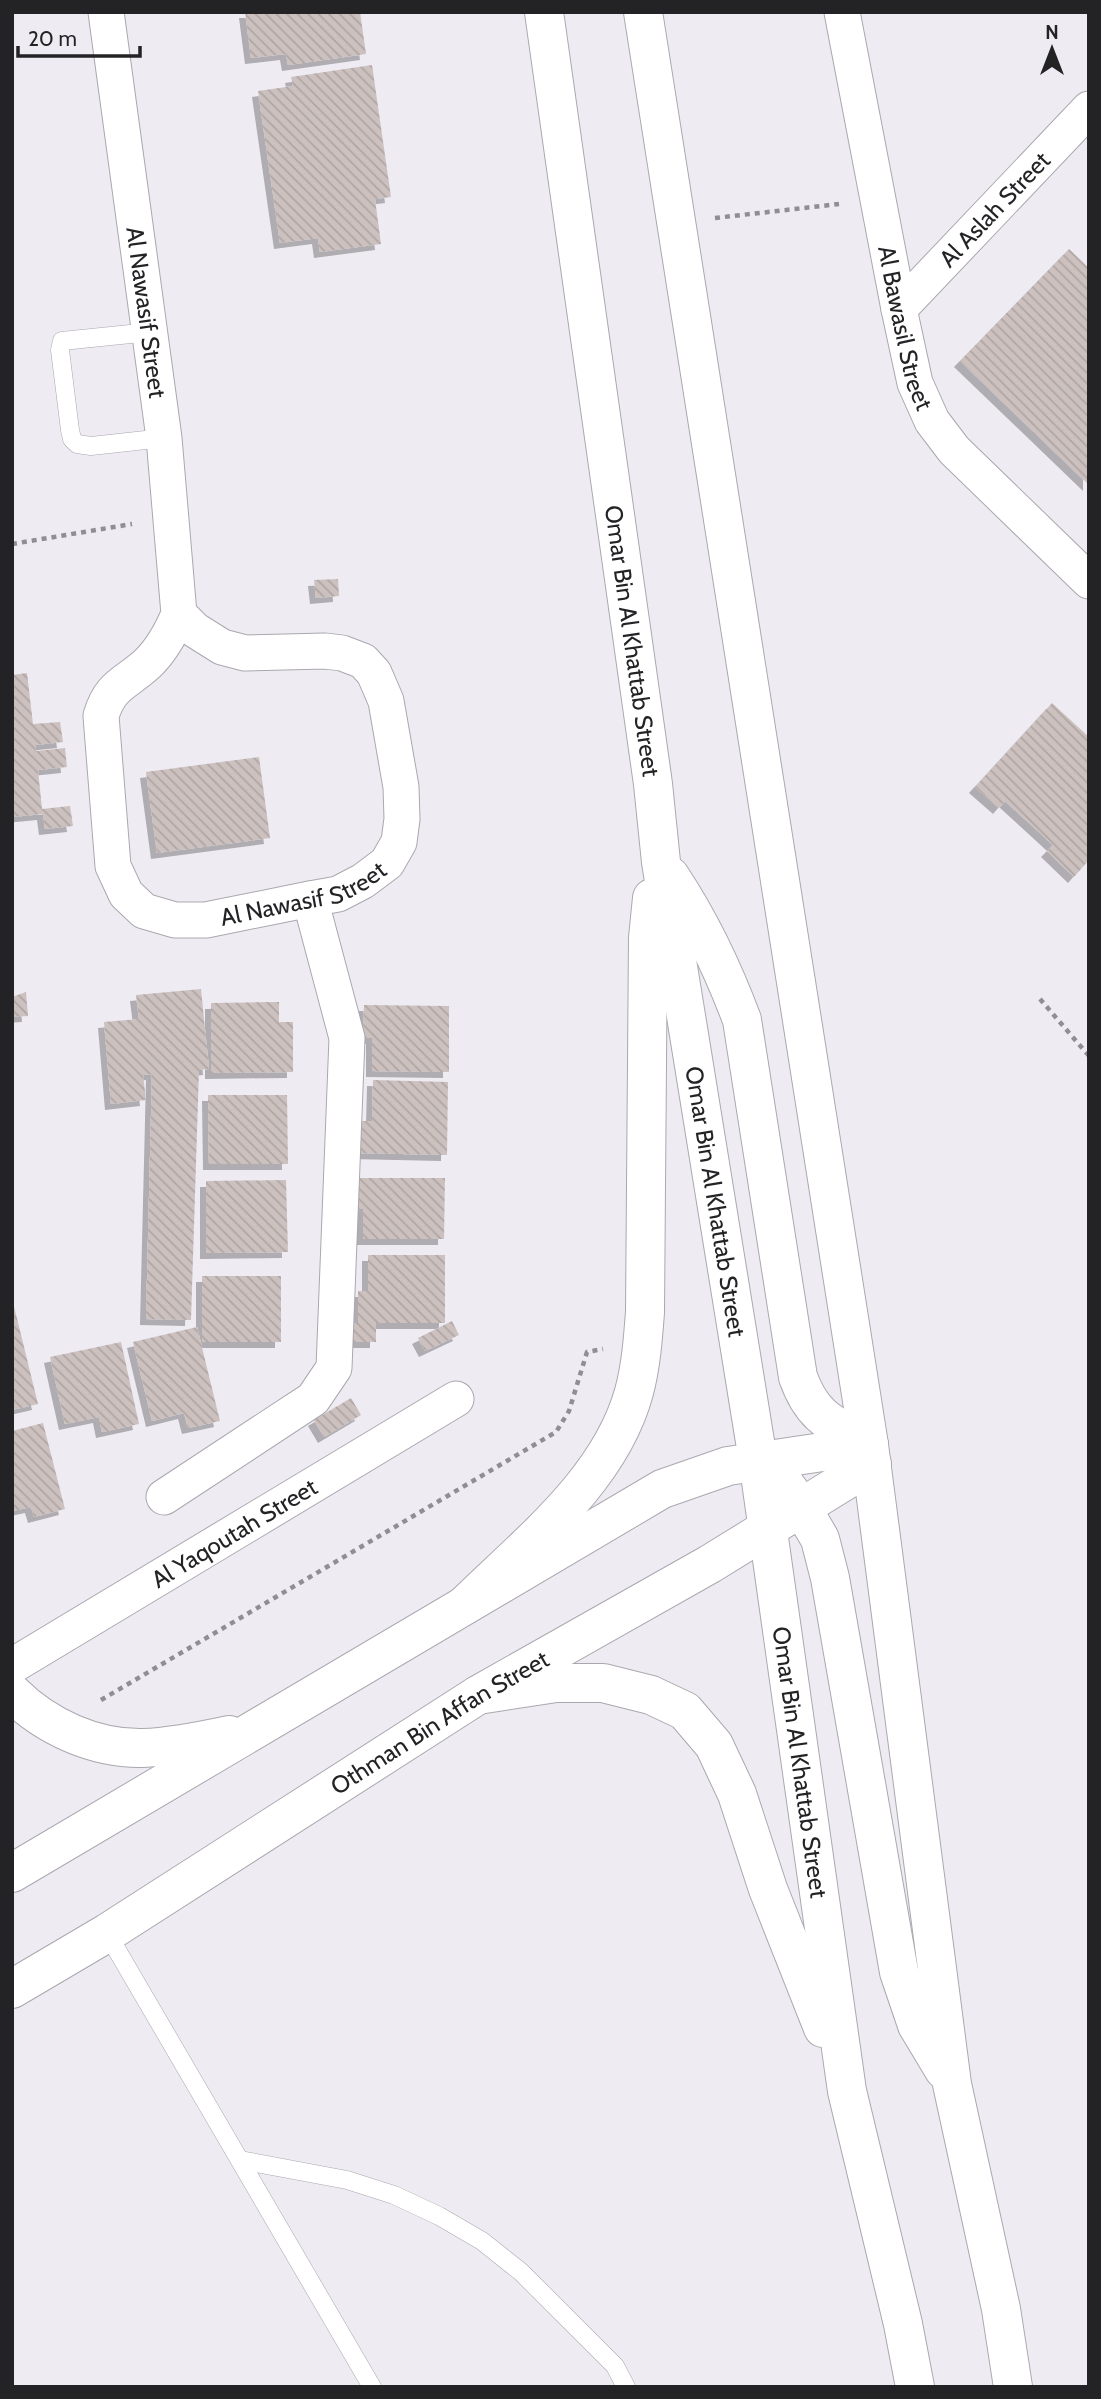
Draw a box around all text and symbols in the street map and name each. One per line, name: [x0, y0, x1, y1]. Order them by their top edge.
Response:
scale bar: [18, 14, 140, 58]
north arrow: [1017, 14, 1087, 84]
text: N: [1045, 21, 1059, 44]
text: 20 m: [28, 26, 77, 51]
street label: Al Aslah Street: [933, 145, 1055, 273]
street label: Al Nawasif Street: [121, 225, 173, 400]
street label: Al Bawasil Street: [873, 243, 940, 414]
street label: Omar Bin Al Khattab Street: [599, 503, 666, 778]
street label: Al Nawasif Street: [218, 855, 391, 931]
street label: Omar Bin Al Khattab Street: [680, 1064, 752, 1339]
street label: Al Yaqoutah Street: [146, 1472, 322, 1593]
street label: Omar Bin Al Khattab Street: [767, 1625, 834, 1900]
street label: Othman Bin Affan Street: [325, 1644, 554, 1800]

